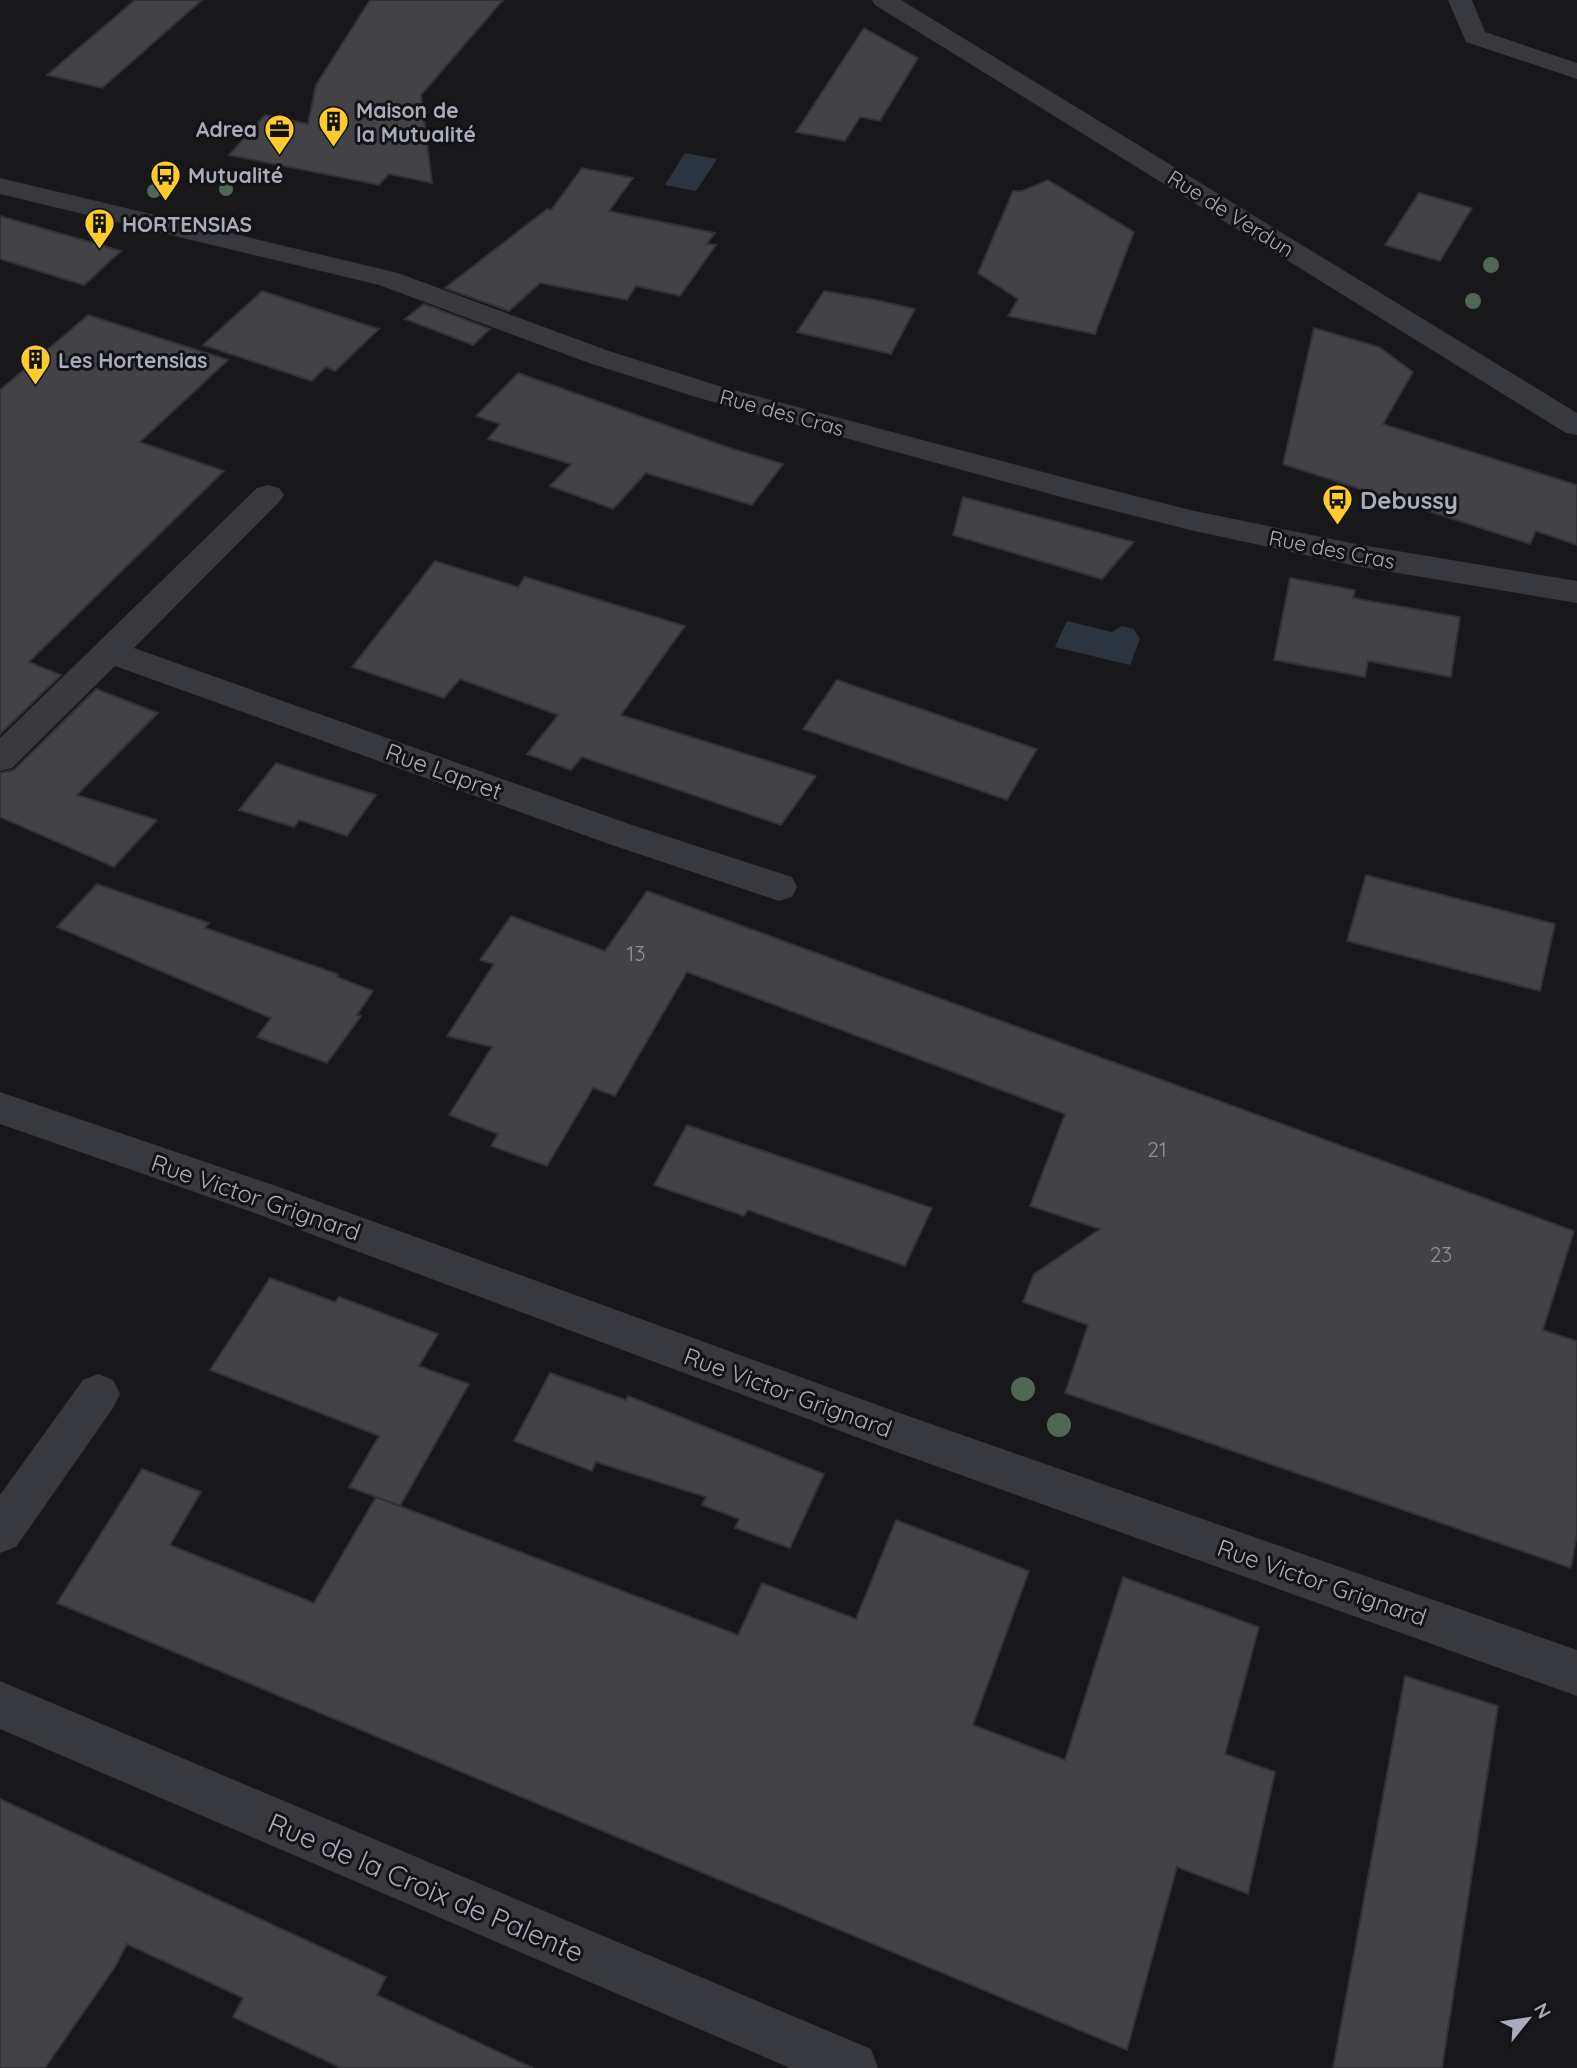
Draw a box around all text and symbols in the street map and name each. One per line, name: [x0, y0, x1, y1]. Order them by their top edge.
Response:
place label: Maison de la Mutualité: [356, 97, 476, 147]
building icon: Maison de la Mutualité: [316, 105, 350, 149]
office icon: Adrea: [263, 112, 297, 156]
place label: Adrea: [196, 116, 257, 142]
bus stop icon: Mutualité: [148, 158, 182, 202]
place label: Mutualité: [188, 162, 283, 188]
street label: Rue de Verdun: [1163, 164, 1299, 262]
building icon: HORTENSIAS: [82, 207, 116, 251]
place label: HORTENSIAS: [122, 211, 252, 237]
building icon: Les Hortensias: [18, 343, 52, 387]
place label: Les Hortensias: [58, 347, 207, 373]
street label: Rue des Cras: [717, 383, 847, 441]
bus stop icon: Debussy: [1320, 483, 1354, 527]
place label: Debussy: [1360, 485, 1458, 515]
street label: Rue des Cras: [1267, 524, 1397, 574]
street label: Rue Lapret: [382, 736, 506, 806]
house number: 13: [627, 940, 645, 966]
house number: 21: [1147, 1136, 1167, 1162]
street label: Rue Victor Grignard: [148, 1147, 364, 1247]
house number: 23: [1430, 1241, 1452, 1267]
street label: Rue Victor Grignard: [680, 1340, 896, 1444]
street label: Rue Victor Grignard: [1214, 1532, 1430, 1632]
street label: Rue de la Croix de Palente: [263, 1805, 589, 1969]
north arrow: [1493, 1984, 1563, 2054]
text: N: [1529, 1998, 1557, 2023]

